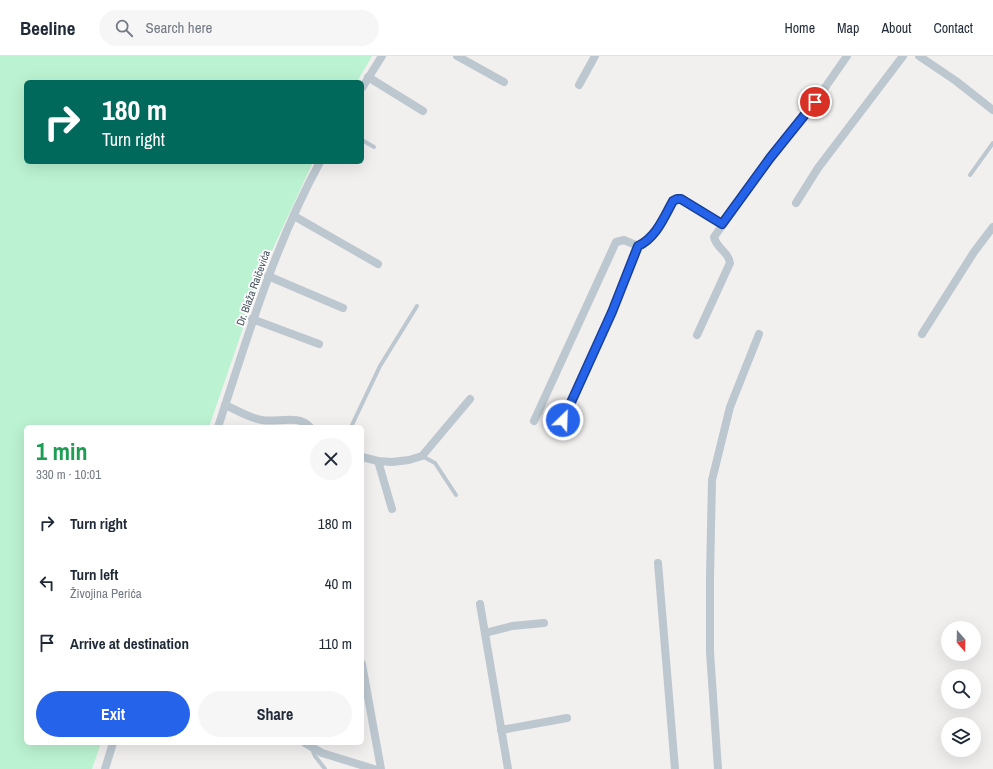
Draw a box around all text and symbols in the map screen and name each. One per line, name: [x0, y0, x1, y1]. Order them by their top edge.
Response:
search box: [99, 10, 379, 46]
text: Beeline: [20, 15, 75, 41]
icon: search: [113, 17, 135, 39]
text: Search here: [145, 17, 212, 38]
text: Home: [784, 19, 815, 37]
text: Map: [837, 19, 859, 37]
text: About: [881, 19, 911, 37]
text: Contact: [933, 19, 973, 37]
pin: [798, 85, 832, 119]
text: 180 m: [102, 91, 167, 129]
icon: arrive: [804, 91, 826, 113]
icon: right: [36, 96, 88, 148]
text: Turn right: [102, 127, 165, 152]
street label: Dr. Blaža Raičevića: [233, 248, 273, 328]
position arrow: [542, 399, 584, 441]
text: 1 min: [36, 435, 87, 467]
button: close: [310, 438, 352, 480]
text: 330 m · 10:01: [36, 466, 101, 483]
icon: right: [36, 512, 58, 534]
text: Turn right: [70, 513, 127, 534]
text: 180 m: [318, 513, 352, 534]
text: Turn left: [70, 564, 118, 585]
icon: left: [36, 572, 58, 594]
text: 40 m: [325, 573, 352, 594]
text: Živojina Perića: [70, 585, 142, 602]
north arrow: [941, 621, 981, 661]
map controls: [941, 621, 981, 757]
icon: arrive: [36, 632, 58, 654]
text: Arrive at destination: [70, 633, 189, 654]
text: 110 m: [319, 633, 352, 654]
button: search: [941, 669, 981, 709]
button: Exit: [36, 691, 190, 737]
button: Share: [198, 691, 352, 737]
button: layers: [941, 717, 981, 757]

